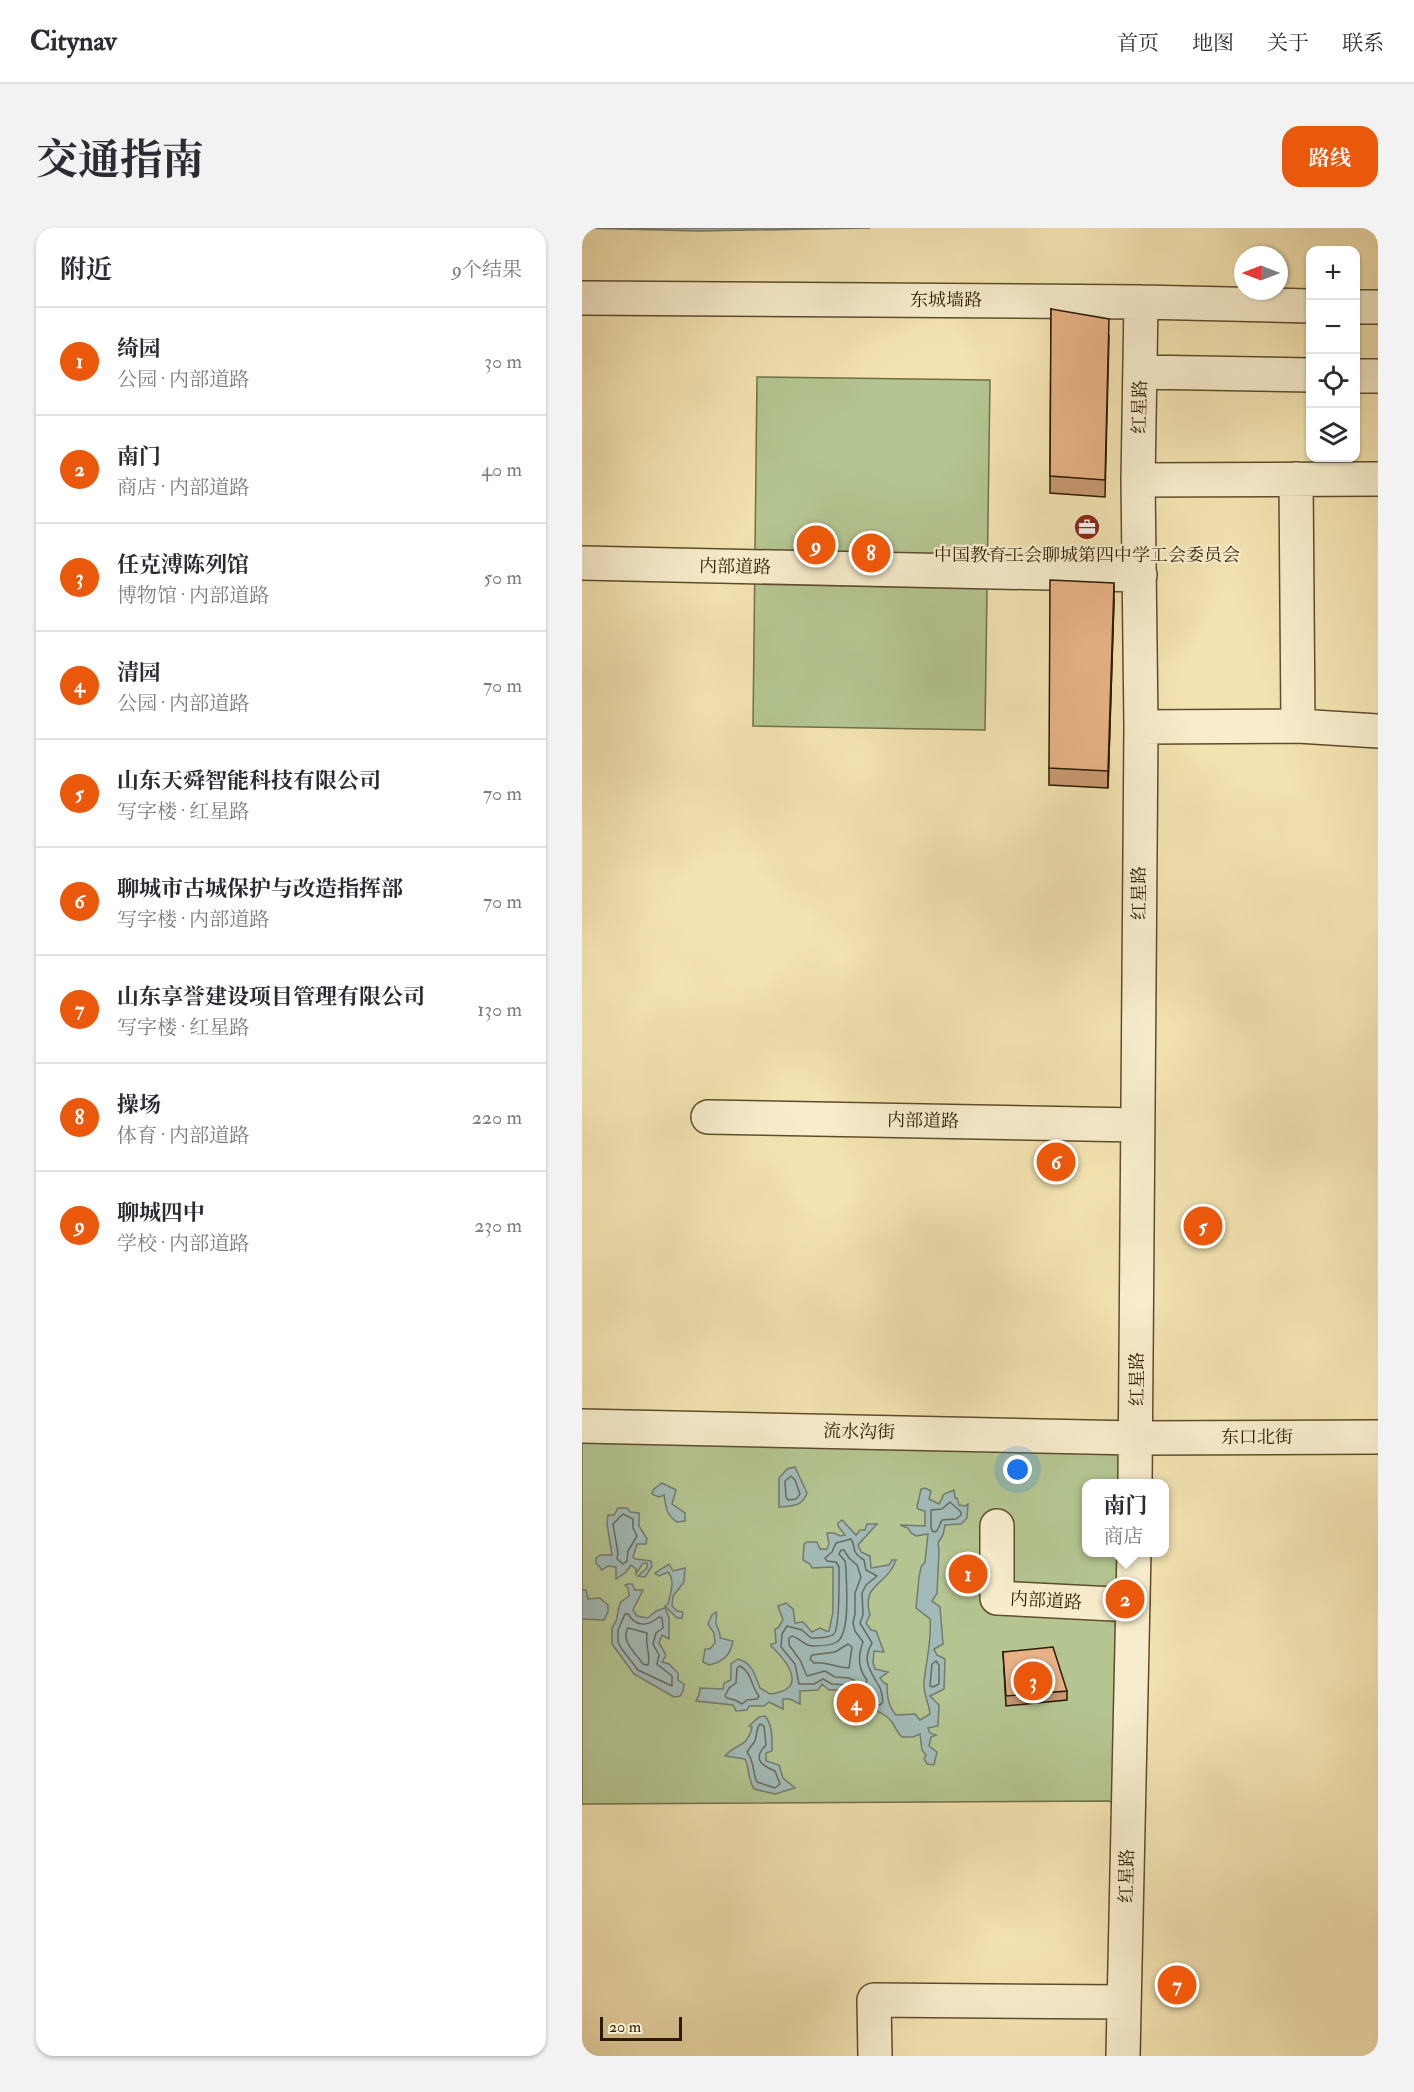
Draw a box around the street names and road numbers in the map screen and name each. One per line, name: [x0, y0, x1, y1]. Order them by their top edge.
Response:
street label: 东城墙路: [910, 289, 982, 312]
street label: 红星路: [1128, 380, 1152, 434]
street label: 内部道路: [699, 555, 771, 579]
street label: 红星路: [1128, 866, 1151, 920]
street label: 内部道路: [887, 1109, 959, 1133]
street label: 红星路: [1126, 1352, 1149, 1406]
street label: 流水沟街: [823, 1420, 895, 1444]
street label: 东口北街: [1221, 1426, 1293, 1449]
street label: 内部道路: [1009, 1588, 1083, 1614]
street label: 红星路: [1115, 1849, 1139, 1903]

